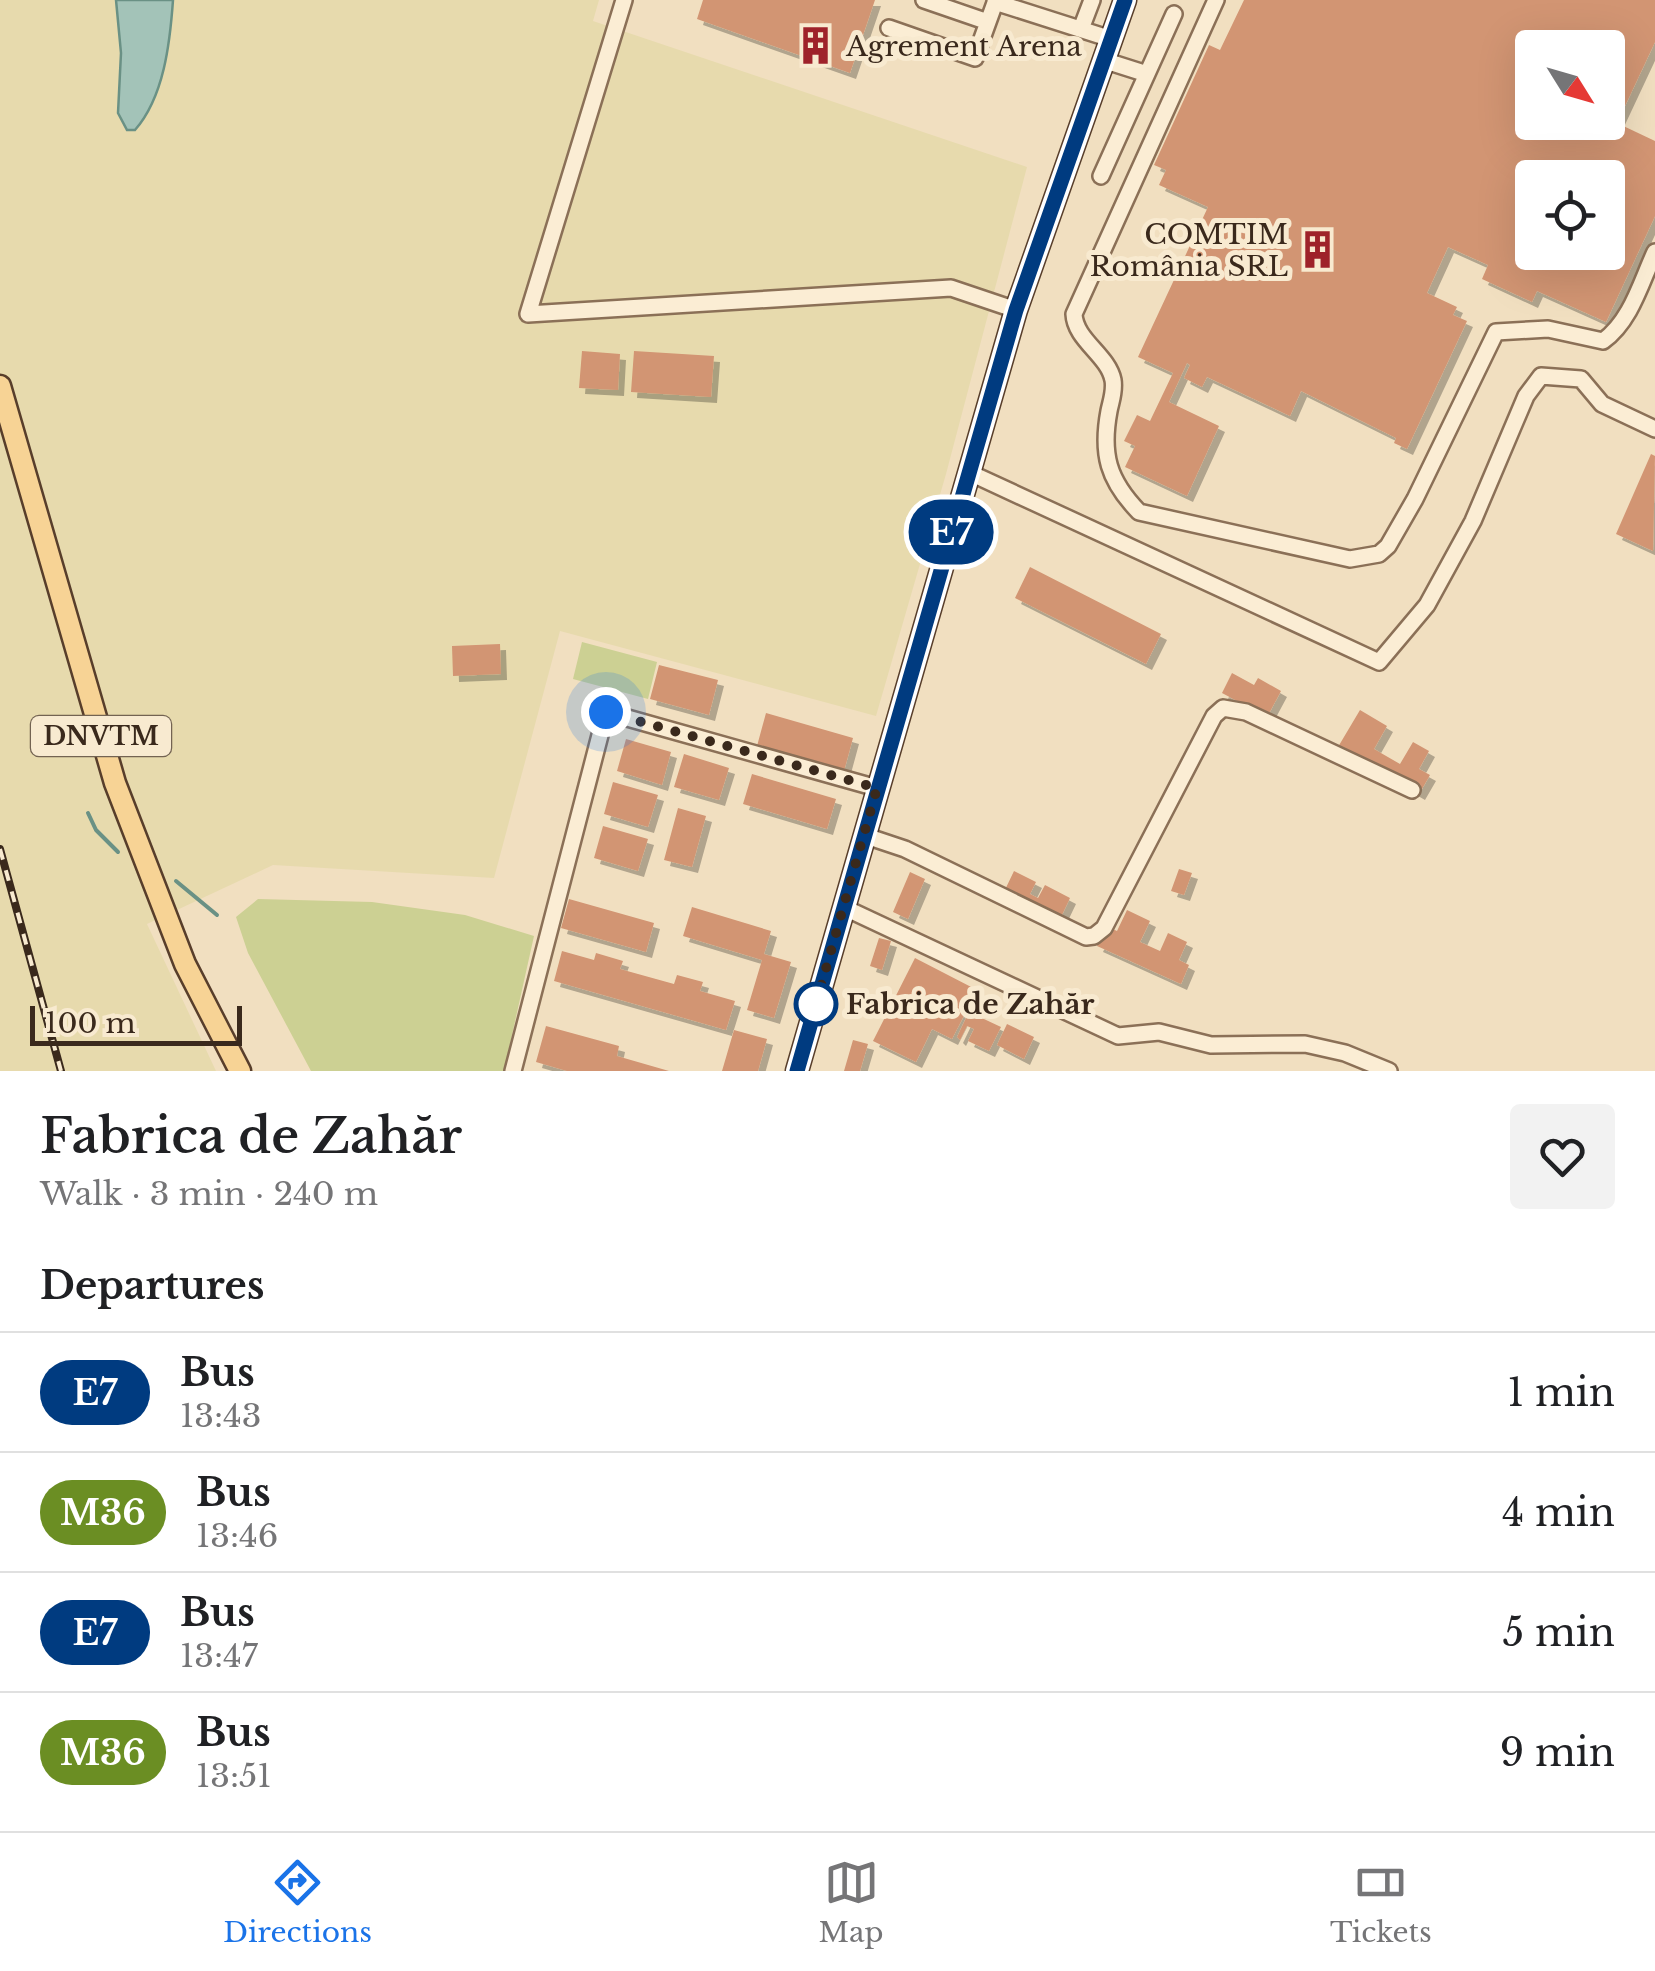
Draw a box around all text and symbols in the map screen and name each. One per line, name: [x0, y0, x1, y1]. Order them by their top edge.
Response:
building icon: Agrement Arena: [795, 25, 837, 67]
place label: Agrement Arena: [845, 29, 1082, 64]
north arrow: [1515, 30, 1625, 140]
map controls: [1515, 30, 1625, 270]
button: locate: [1515, 160, 1625, 270]
place label: COMTIM România SRL: [1090, 217, 1288, 284]
building icon: COMTIM România SRL: [1297, 229, 1339, 271]
line badge: E7: [906, 500, 996, 564]
text: E7: [929, 511, 973, 554]
your location: [581, 687, 631, 737]
road number: DNVTM: [31, 716, 171, 756]
marker: Fabrica de Zahăr: [795, 983, 837, 1025]
place label: Fabrica de Zahăr: [846, 987, 1095, 1022]
scale bar: [30, 1001, 242, 1046]
text: 100 m: [45, 1006, 136, 1041]
button: heart: [1510, 1104, 1615, 1209]
text: Fabrica de Zahăr: [40, 1106, 462, 1166]
text: Walk · 3 min · 240 m: [40, 1174, 378, 1214]
text: Departures: [40, 1262, 264, 1309]
text: Bus: [180, 1349, 255, 1396]
text: 1 min: [1507, 1369, 1615, 1416]
text: E7: [73, 1371, 117, 1414]
text: 13:43: [180, 1396, 262, 1436]
text: Bus: [196, 1469, 271, 1516]
text: 4 min: [1502, 1489, 1615, 1536]
text: M36: [60, 1491, 146, 1534]
text: 13:46: [196, 1516, 278, 1556]
text: Bus: [180, 1589, 255, 1636]
text: 5 min: [1503, 1609, 1615, 1656]
text: E7: [73, 1611, 117, 1654]
text: 13:47: [180, 1636, 258, 1676]
text: Bus: [196, 1709, 271, 1756]
text: 9 min: [1500, 1729, 1615, 1776]
text: M36: [60, 1731, 146, 1774]
text: 13:51: [196, 1756, 272, 1796]
tab: Directions: [223, 1855, 372, 1950]
tab: Map: [819, 1855, 884, 1950]
tab: Tickets: [1330, 1855, 1432, 1950]

